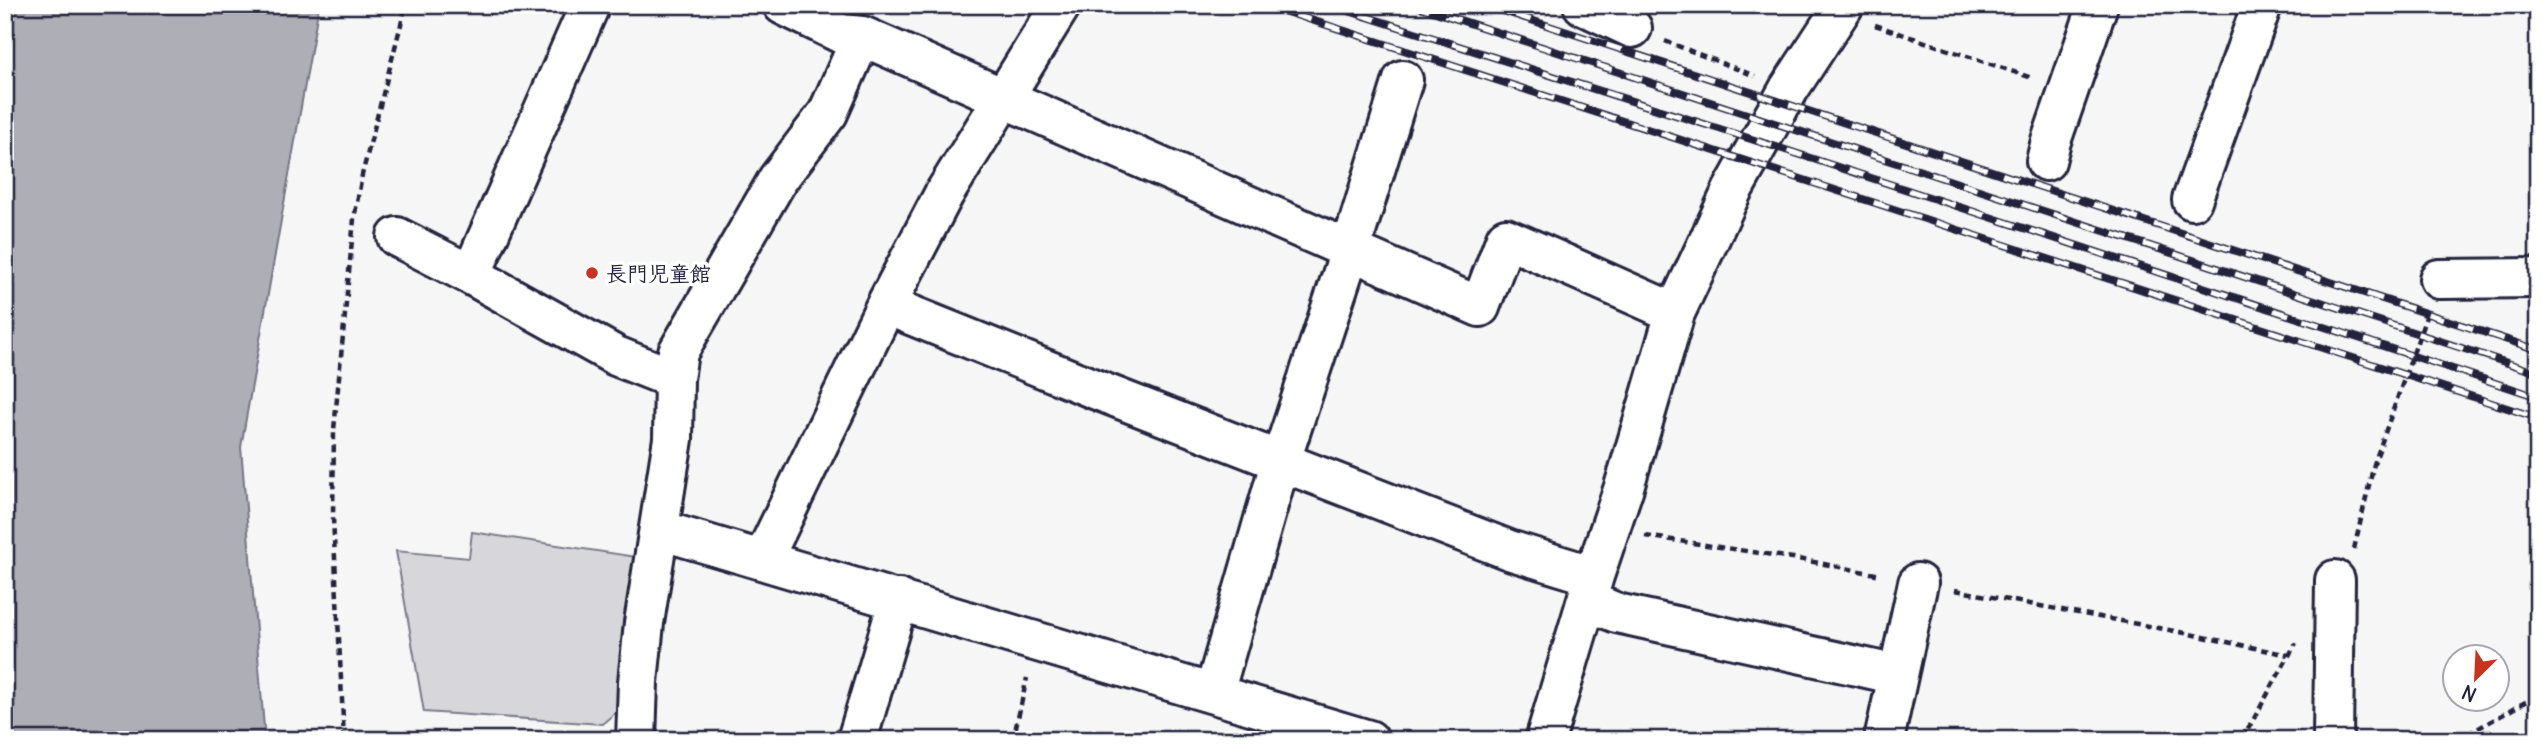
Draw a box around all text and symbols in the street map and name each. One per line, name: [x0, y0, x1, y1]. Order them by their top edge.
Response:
place label: 長門児童館: [606, 260, 711, 287]
marker: 長門児童館: [584, 265, 600, 281]
north arrow: [2442, 644, 2512, 714]
text: N: [2458, 680, 2480, 707]

